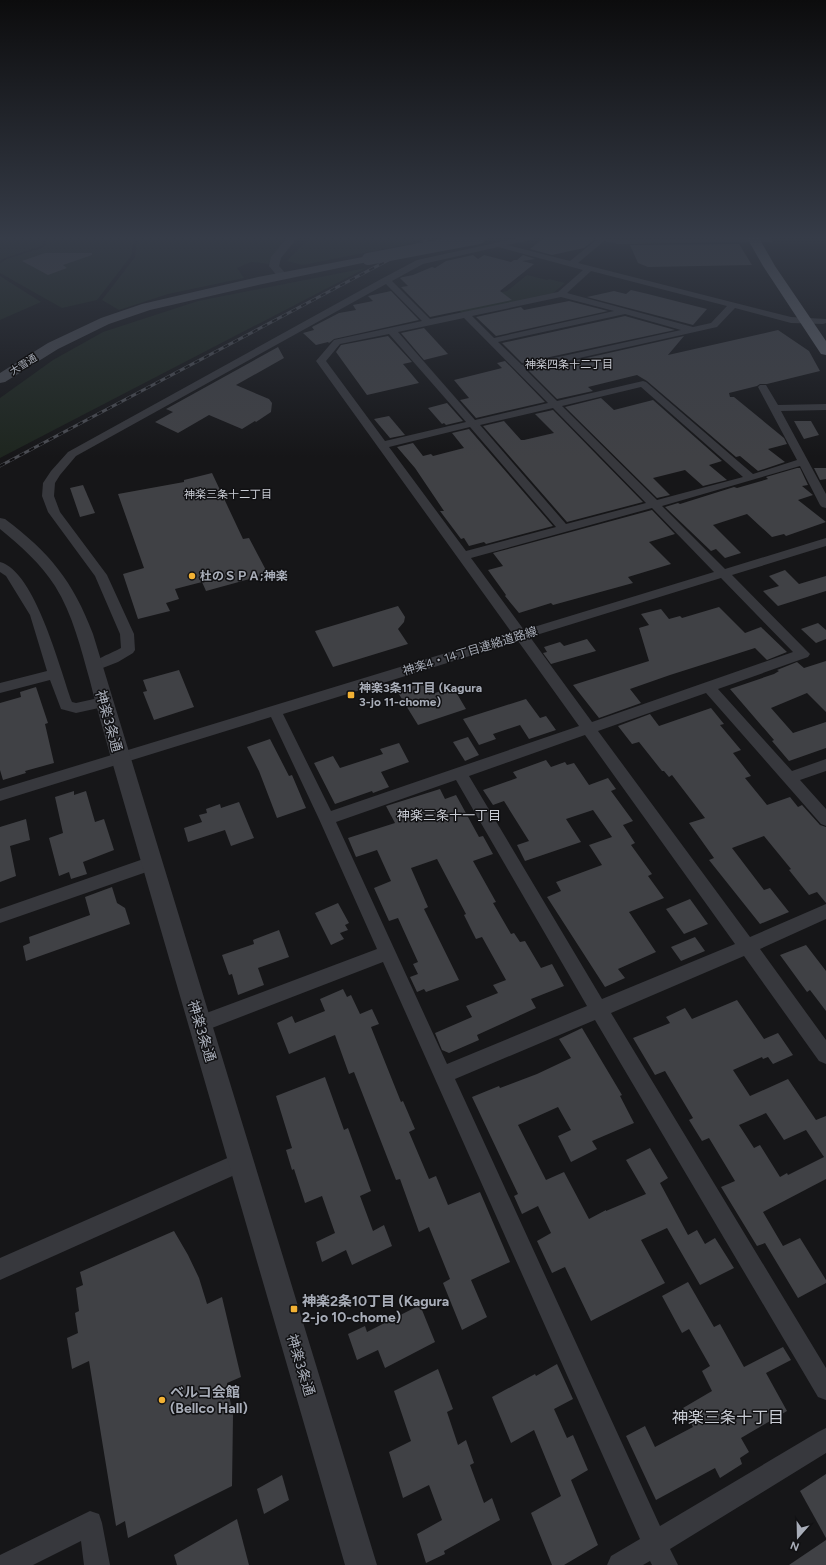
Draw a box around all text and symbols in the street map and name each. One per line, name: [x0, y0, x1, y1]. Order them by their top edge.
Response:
street label: 大雪通: [7, 351, 39, 378]
district label: 神楽四条十二丁目: [525, 358, 613, 371]
district label: 神楽三条十二丁目: [184, 488, 272, 501]
place label: 杜のＳＰＡ;神楽: [200, 569, 288, 583]
marker: 杜のＳＰＡ;神楽: [187, 571, 197, 581]
street label: 神楽4・14丁目連絡道路線: [401, 624, 539, 678]
place label: 神楽3条11丁目 (Kagura 3-jo 11-chome): [359, 681, 482, 709]
street label: 神楽3条通: [92, 688, 125, 754]
marker: 神楽3条11丁目 (Kagura 3-jo 11-chome): [346, 690, 356, 700]
district label: 神楽三条十一丁目: [397, 808, 501, 823]
street label: 神楽3条通: [184, 998, 219, 1064]
place label: 神楽2条10丁目 (Kagura 2-jo 10-chome): [302, 1293, 449, 1326]
marker: 神楽2条10丁目 (Kagura 2-jo 10-chome): [289, 1304, 299, 1314]
street label: 神楽3条通: [283, 1332, 318, 1398]
place label: ベルコ会館 (Bellco Hall): [170, 1384, 248, 1417]
marker: ベルコ会館 (Bellco Hall): [157, 1395, 167, 1405]
district label: 神楽三条十丁目: [672, 1408, 784, 1427]
north arrow: [778, 1517, 818, 1557]
text: N: [789, 1538, 801, 1553]

